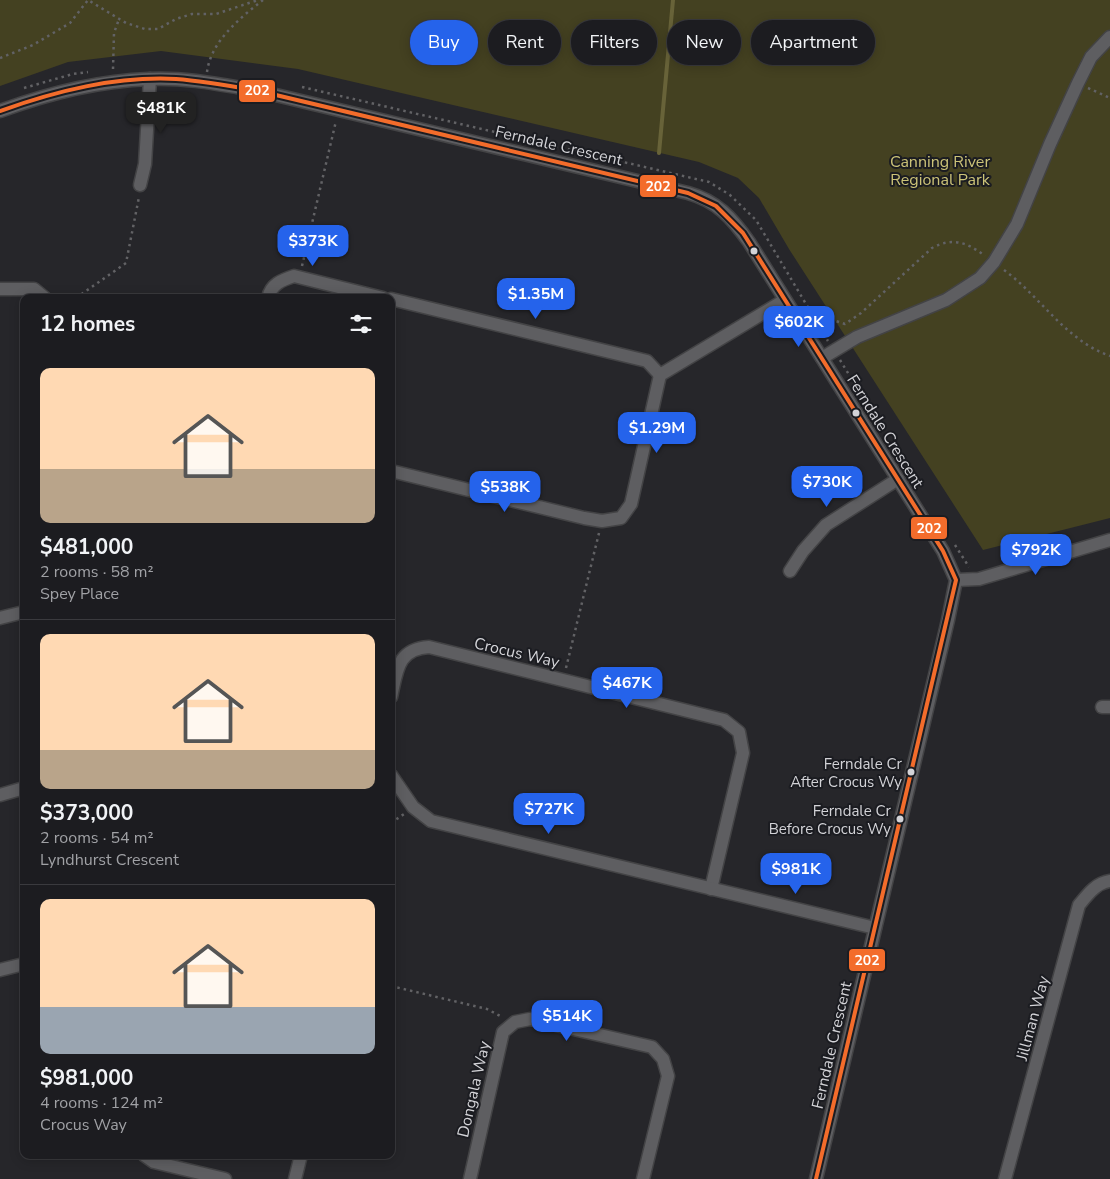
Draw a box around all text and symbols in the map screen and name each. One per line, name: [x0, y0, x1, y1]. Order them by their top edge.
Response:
chip: Buy: [410, 20, 478, 65]
chip: Rent: [488, 20, 561, 65]
chip: Filters: [571, 20, 657, 65]
chip: New: [667, 20, 741, 65]
chip: Apartment: [751, 20, 875, 65]
line badge: 202: [238, 79, 276, 103]
text: 202: [244, 81, 270, 100]
pin: $481K: [126, 92, 196, 134]
text: $481K: [136, 97, 186, 119]
street label: Ferndale Crescent: [493, 121, 625, 171]
park label: Canning River Regional Park: [890, 151, 991, 191]
line badge: 202: [639, 174, 677, 198]
text: 202: [645, 177, 671, 196]
pin: $373K: [278, 224, 348, 267]
text: $373K: [288, 230, 338, 252]
unlabelled marker: [749, 246, 759, 256]
pin: $1.35M: [495, 278, 577, 320]
text: $1.35M: [508, 283, 564, 305]
pin: $602K: [764, 306, 834, 348]
text: 12 homes: [40, 310, 135, 338]
icon: filters: [347, 310, 375, 338]
text: $602K: [774, 311, 824, 333]
street label: Ferndale Crescent: [841, 371, 929, 493]
icon: home: [163, 401, 253, 491]
unlabelled marker: [851, 408, 861, 418]
pin: $1.29M: [616, 412, 698, 454]
text: $1.29M: [629, 417, 685, 439]
pin: $730K: [792, 466, 862, 508]
pin: $538K: [470, 470, 540, 513]
text: $730K: [802, 471, 852, 493]
text: $538K: [480, 476, 530, 498]
line badge: 202: [910, 516, 948, 540]
text: 202: [916, 519, 942, 538]
text: $481,000: [40, 533, 133, 561]
pin: $792K: [1001, 534, 1071, 576]
text: $792K: [1011, 539, 1061, 561]
text: 2 rooms · 58 m²: [40, 561, 153, 583]
text: Spey Place: [40, 583, 119, 605]
street label: Crocus Way: [472, 632, 562, 674]
icon: home: [163, 666, 253, 756]
pin: $467K: [592, 666, 662, 709]
text: $467K: [602, 672, 652, 694]
place label: Ferndale Cr After Crocus Wy: [790, 754, 903, 792]
marker: Ferndale Cr After Crocus Wy: [906, 767, 916, 777]
pin: $727K: [514, 792, 584, 835]
text: $727K: [524, 798, 574, 820]
text: $373,000: [40, 799, 133, 827]
place label: Ferndale Cr Before Crocus Wy: [769, 801, 892, 839]
marker: Ferndale Cr Before Crocus Wy: [895, 814, 905, 824]
text: 2 rooms · 54 m²: [40, 827, 153, 849]
text: Lyndhurst Crescent: [40, 849, 179, 871]
pin: $981K: [761, 852, 831, 895]
text: $981K: [771, 858, 821, 880]
icon: home: [163, 931, 253, 1021]
line badge: 202: [848, 948, 886, 972]
text: 202: [854, 951, 880, 970]
street label: Jillman Way: [1011, 973, 1055, 1064]
street label: Ferndale Crescent: [807, 979, 857, 1111]
pin: $514K: [532, 1000, 602, 1042]
text: $514K: [542, 1005, 592, 1027]
street label: Dongala Way: [452, 1038, 496, 1140]
text: $981,000: [40, 1064, 133, 1092]
text: 4 rooms · 124 m²: [40, 1092, 163, 1114]
text: Crocus Way: [40, 1114, 127, 1136]

